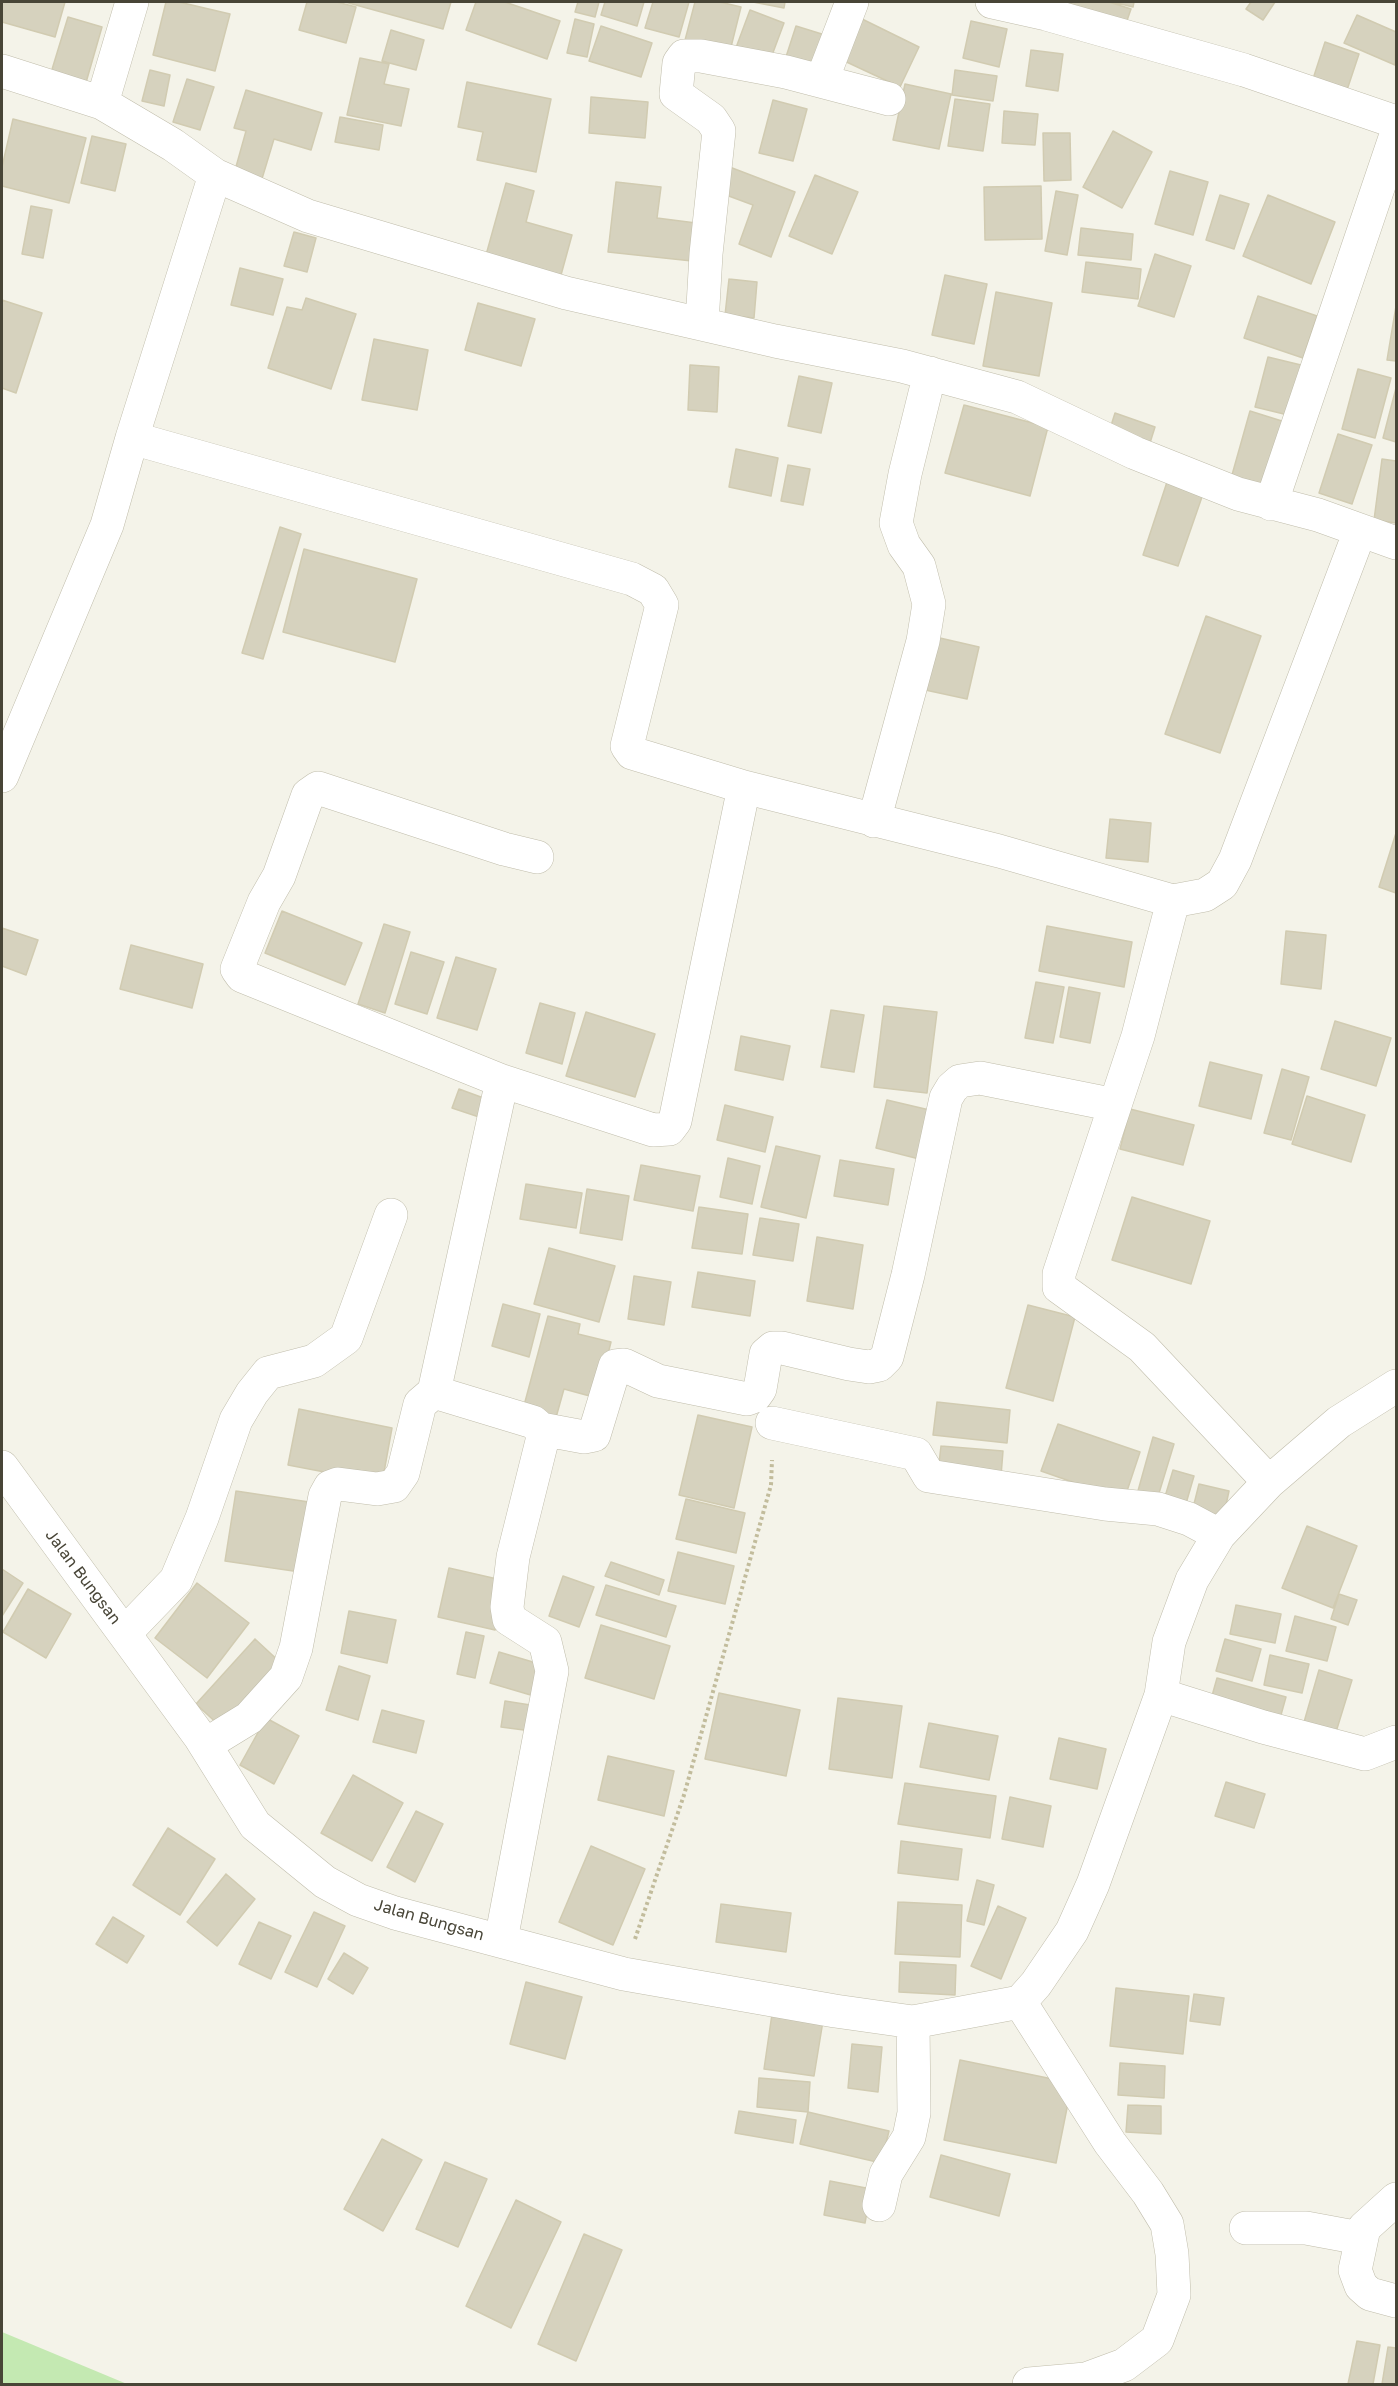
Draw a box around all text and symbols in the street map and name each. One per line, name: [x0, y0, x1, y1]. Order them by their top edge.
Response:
street label: Jalan Bungsan: [41, 1526, 125, 1628]
street label: Jalan Bungsan: [372, 1895, 486, 1945]

